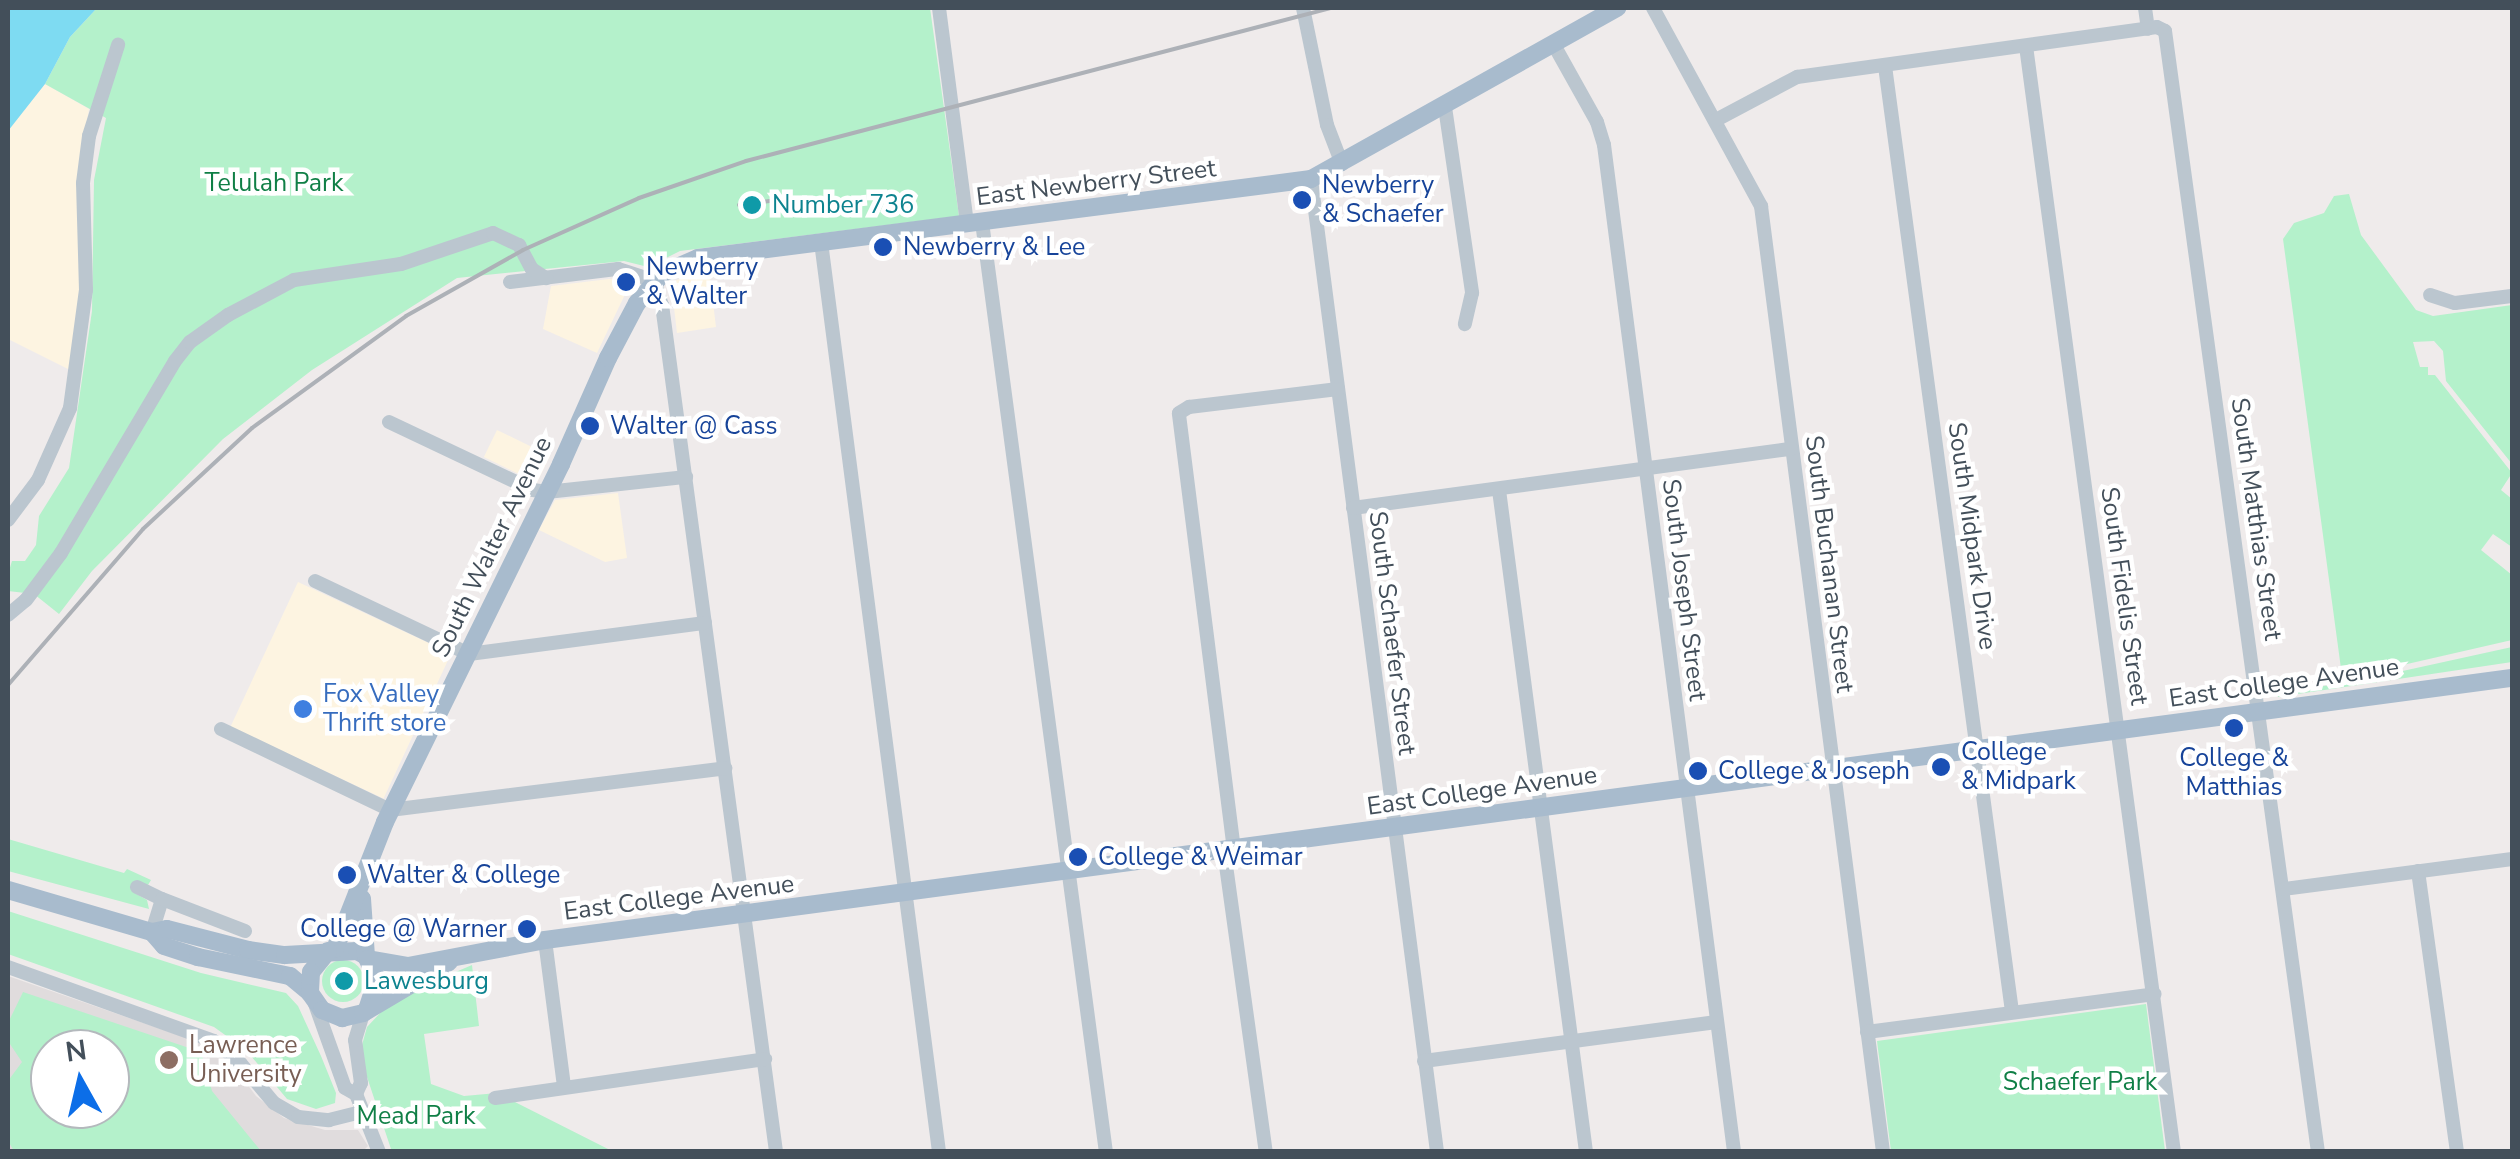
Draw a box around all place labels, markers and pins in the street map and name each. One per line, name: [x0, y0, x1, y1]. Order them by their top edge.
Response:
place label: Newberry & Schaefer: [1322, 171, 1444, 230]
marker: Newberry & Schaefer: [1291, 189, 1313, 211]
place label: Number 736: [772, 190, 914, 220]
marker: Number 736: [741, 194, 763, 216]
place label: Newberry & Lee: [903, 232, 1085, 262]
marker: Newberry & Lee: [872, 236, 894, 258]
place label: Newberry & Walter: [646, 253, 758, 312]
marker: Newberry & Walter: [615, 271, 637, 293]
place label: Walter @ Cass: [610, 411, 778, 441]
marker: Walter @ Cass: [579, 415, 601, 437]
place label: Fox Valley Thrift store: [323, 680, 446, 739]
marker: Fox Valley Thrift store: [292, 698, 314, 720]
marker: College & Matthias: [2223, 717, 2245, 739]
place label: College & Midpark: [1961, 738, 2076, 797]
place label: College & Matthias: [2179, 744, 2289, 803]
place label: College & Joseph: [1718, 756, 1910, 786]
marker: College & Midpark: [1930, 756, 1952, 778]
marker: College & Joseph: [1687, 760, 1709, 782]
place label: College & Weimar: [1098, 842, 1303, 872]
marker: College & Weimar: [1067, 846, 1089, 868]
place label: Walter & College: [367, 860, 560, 890]
marker: Walter & College: [336, 864, 358, 886]
place label: College @ Warner: [300, 914, 507, 944]
marker: College @ Warner: [516, 918, 538, 940]
place label: Lawesburg: [364, 966, 489, 996]
marker: Lawesburg: [333, 970, 355, 992]
place label: Lawrence University: [189, 1031, 302, 1090]
marker: Lawrence University: [158, 1049, 180, 1071]

